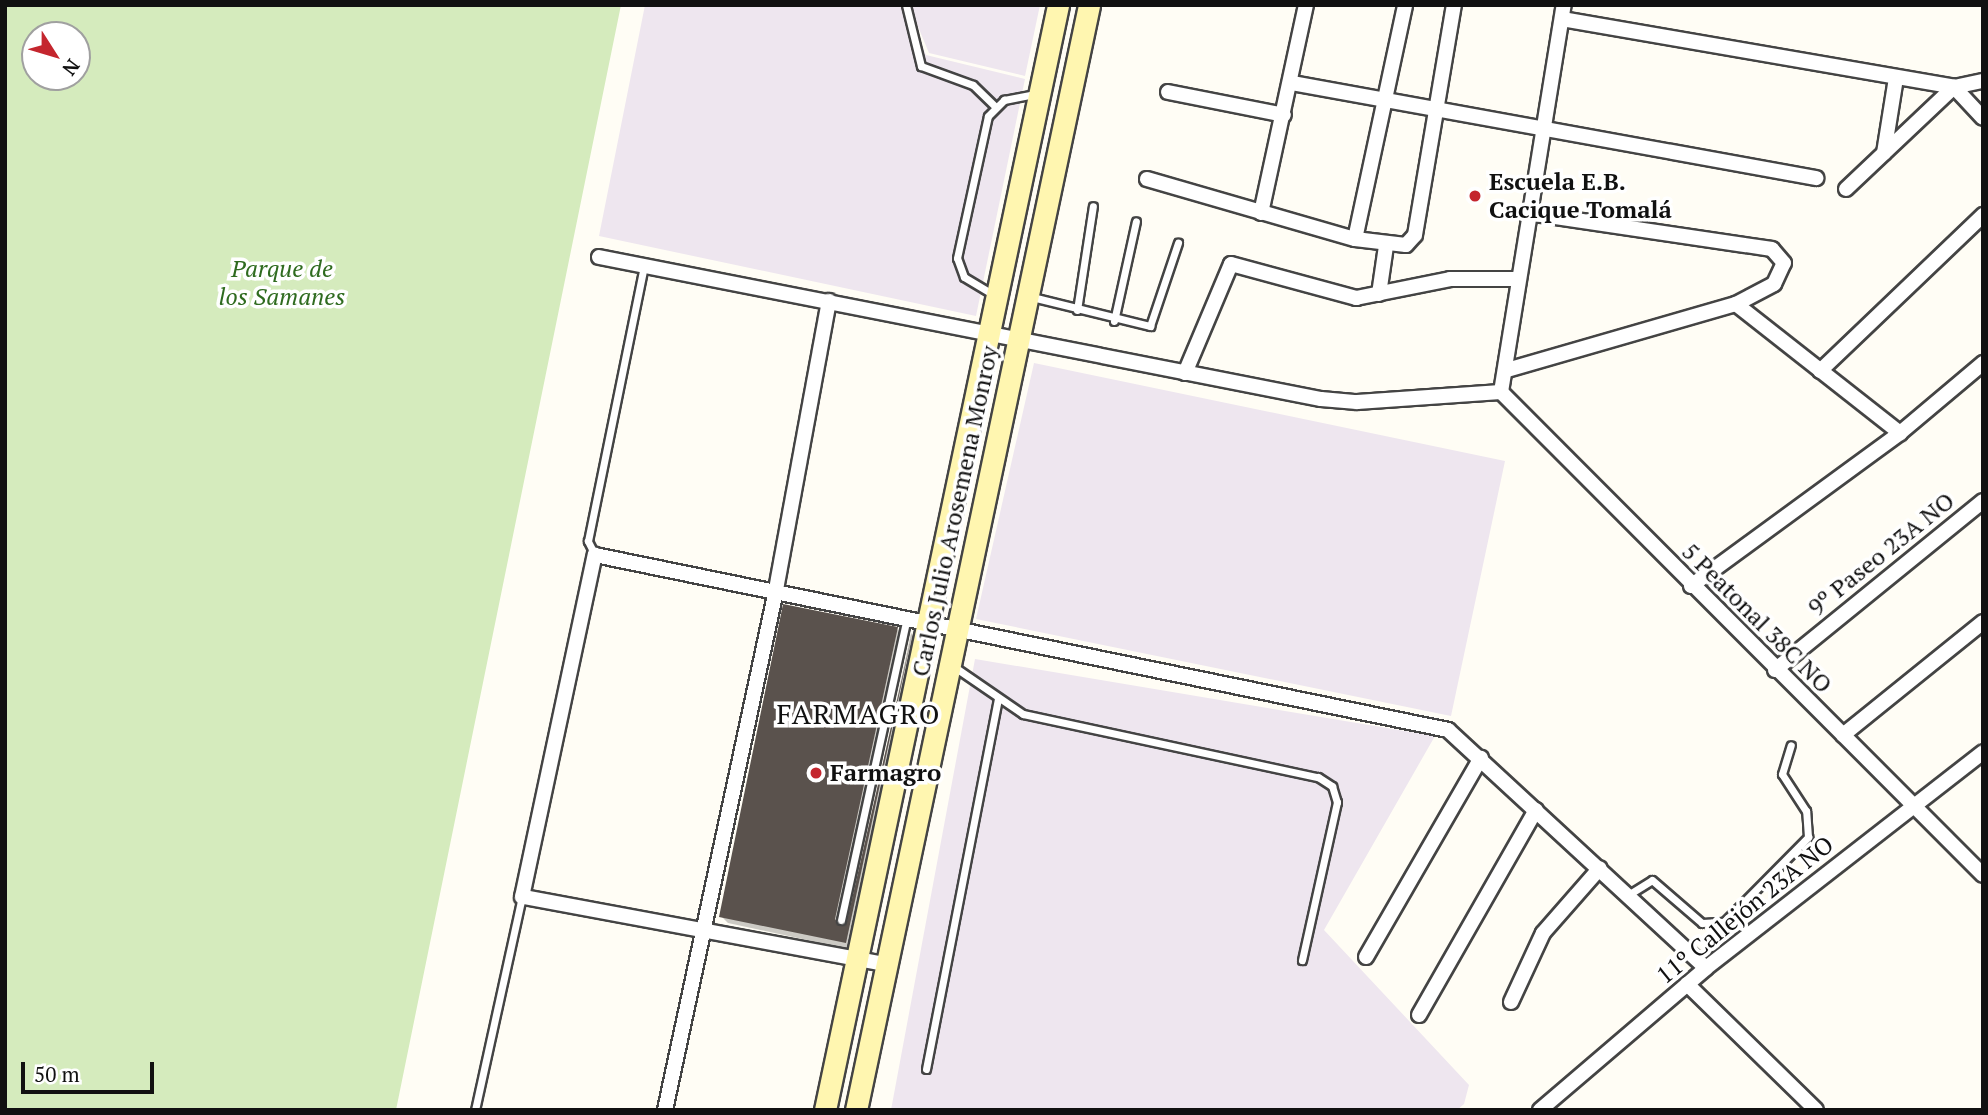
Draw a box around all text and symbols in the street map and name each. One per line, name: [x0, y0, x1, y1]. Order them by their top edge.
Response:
north arrow: [21, 21, 91, 91]
text: N: [57, 54, 86, 81]
place label: Escuela E.B. Cacique Tomalá: [1489, 168, 1672, 224]
marker: Escuela E.B. Cacique Tomalá: [1467, 188, 1483, 204]
park label: Parque de los Samanes: [219, 255, 345, 311]
street label: Carlos Julio Arosemena Monroy: [906, 343, 1004, 679]
street label: 9º Paseo 23A NO: [1802, 486, 1960, 622]
street label: 5 Peatonal 38C NO: [1676, 537, 1838, 699]
district label: FARMAGRO: [778, 697, 940, 731]
place label: Farmagro: [830, 759, 941, 787]
marker: Farmagro: [808, 765, 824, 781]
street label: 11º Callejón 23A NO: [1651, 830, 1839, 990]
scale bar: [24, 1048, 158, 1092]
text: 50 m: [34, 1060, 80, 1088]

